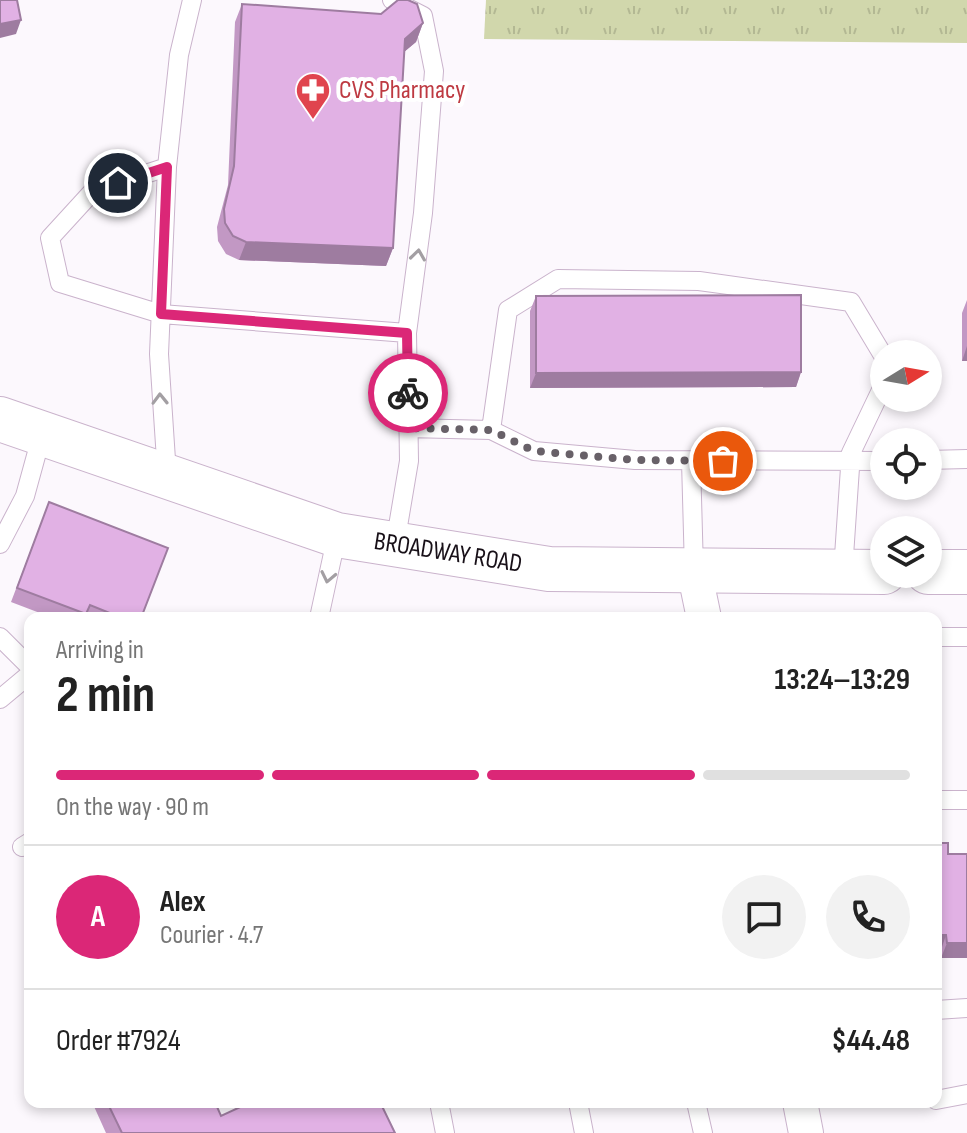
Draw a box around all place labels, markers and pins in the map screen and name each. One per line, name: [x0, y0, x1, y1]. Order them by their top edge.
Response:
pharmacy icon: CVS Pharmacy: [294, 71, 332, 121]
place label: CVS Pharmacy: [339, 75, 465, 106]
pin: [84, 149, 152, 217]
pin: [689, 427, 757, 495]

